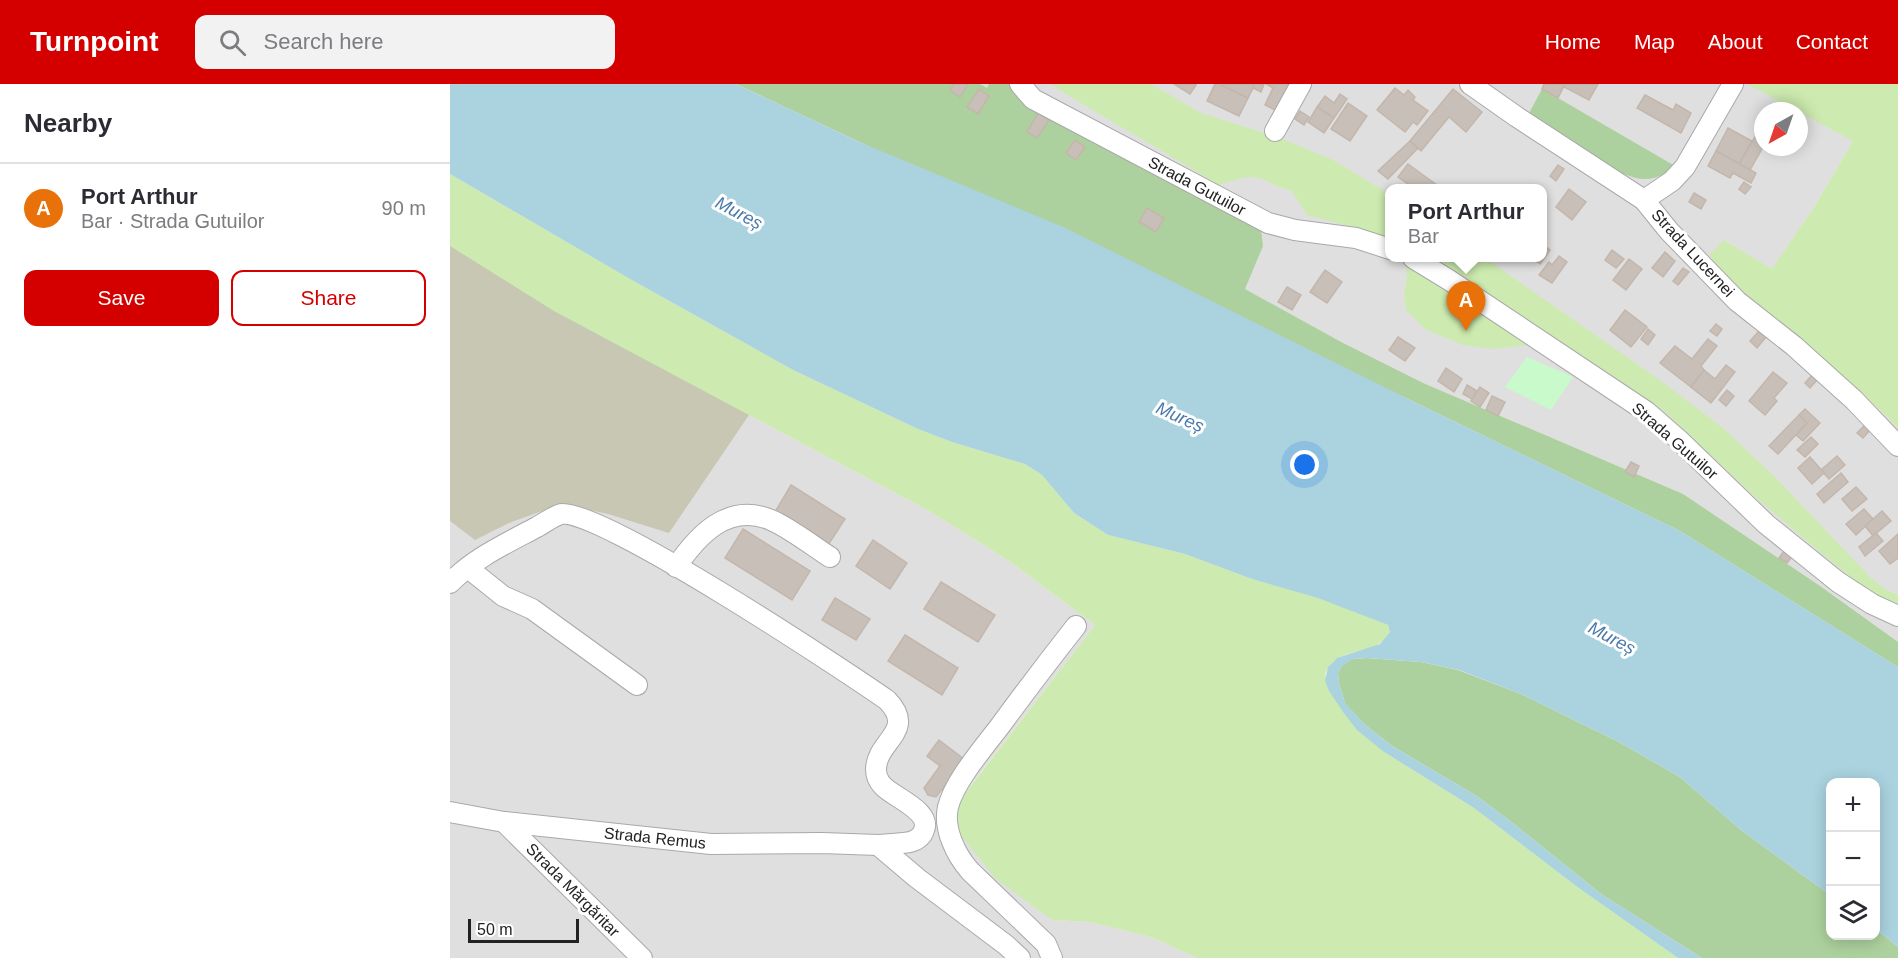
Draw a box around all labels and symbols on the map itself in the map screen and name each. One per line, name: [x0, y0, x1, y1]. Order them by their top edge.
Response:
north arrow: [1754, 102, 1808, 156]
street label: Strada Gutuilor: [1146, 153, 1249, 219]
water label: Mureș: [712, 192, 766, 234]
street label: Strada Lucernei: [1648, 206, 1738, 300]
pin: A: [1446, 282, 1486, 331]
water label: Mureș: [1153, 398, 1207, 436]
street label: Strada Gutuilor: [1629, 399, 1722, 483]
your location: [1290, 450, 1319, 479]
water label: Mureș: [1585, 617, 1639, 659]
street label: Strada Remus: [603, 824, 707, 852]
street label: Strada Mărgăritar: [523, 840, 623, 940]
scale bar: [468, 916, 579, 944]

